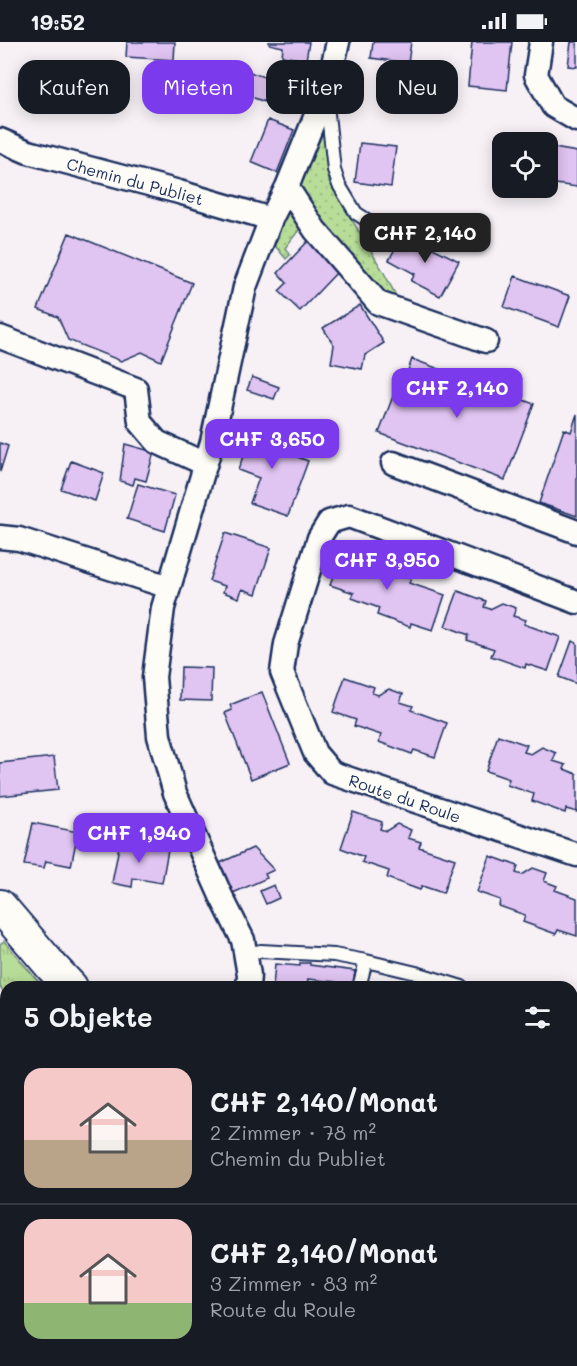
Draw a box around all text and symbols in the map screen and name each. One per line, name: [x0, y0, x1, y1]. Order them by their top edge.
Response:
text: 19:52: [30, 7, 85, 36]
chip: Kaufen: [18, 60, 130, 114]
chip: Mieten: [142, 60, 254, 114]
chip: Filter: [266, 60, 364, 114]
chip: Neu: [376, 60, 458, 114]
map controls: [492, 132, 558, 198]
button: locate: [492, 132, 558, 198]
street label: Chemin du Publiet: [64, 153, 206, 209]
pin: CHF 2,140: [356, 213, 494, 264]
text: CHF 2,140: [374, 219, 476, 245]
pin: CHF 2,140: [388, 368, 526, 419]
text: CHF 2,140: [406, 374, 508, 400]
pin: CHF 3,650: [203, 419, 341, 470]
text: CHF 3,650: [219, 425, 325, 451]
pin: CHF 3,950: [318, 540, 456, 591]
text: CHF 3,950: [334, 546, 440, 572]
street label: Route du Roule: [346, 769, 464, 827]
pin: CHF 1,940: [70, 813, 208, 864]
text: CHF 1,940: [87, 819, 191, 845]
text: 5 Objekte: [24, 1000, 153, 1034]
icon: filters: [521, 1001, 554, 1034]
text: CHF 2,140/Monat: [210, 1085, 438, 1119]
icon: home: [72, 1092, 144, 1164]
text: 2 Zimmer · 78 m²: [210, 1119, 376, 1145]
text: Chemin du Publiet: [210, 1145, 386, 1171]
text: CHF 2,140/Monat: [210, 1236, 438, 1270]
icon: home: [72, 1243, 144, 1315]
text: 3 Zimmer · 83 m²: [210, 1270, 377, 1296]
text: Route du Roule: [210, 1296, 356, 1322]

